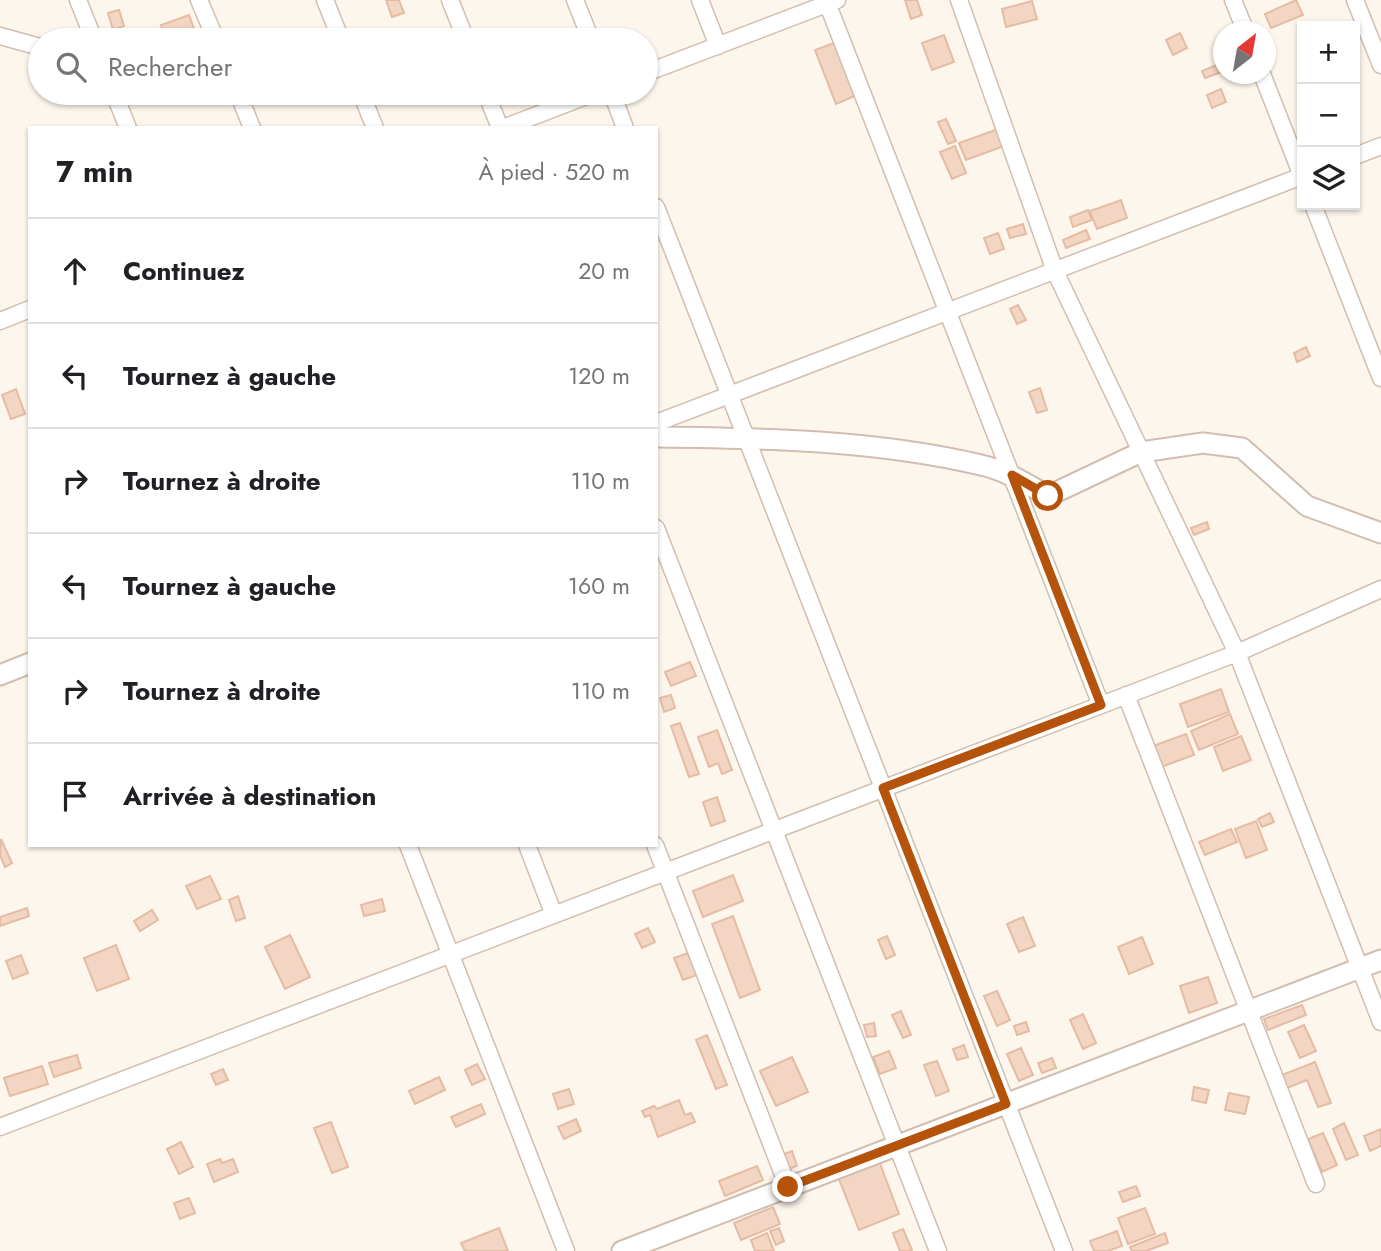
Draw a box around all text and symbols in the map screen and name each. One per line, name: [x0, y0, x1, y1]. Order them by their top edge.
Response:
north arrow: [1213, 21, 1276, 84]
map controls: [1297, 21, 1360, 210]
button: +: [1297, 21, 1360, 84]
search box: [28, 28, 658, 105]
icon: search: [52, 48, 90, 86]
text: Rechercher: [108, 48, 232, 86]
button: −: [1297, 84, 1360, 147]
button: layers: [1297, 147, 1360, 210]
text: 7 min: [56, 150, 133, 193]
text: À pied · 520 m: [478, 155, 630, 189]
icon: ahead: [56, 252, 94, 290]
text: Continuez: [123, 252, 245, 290]
text: 20 m: [578, 254, 630, 288]
icon: left: [56, 357, 94, 395]
text: Tournez à gauche: [123, 357, 336, 395]
text: 120 m: [568, 359, 630, 393]
icon: right: [56, 462, 94, 500]
text: Tournez à droite: [123, 462, 321, 500]
text: 110 m: [571, 464, 630, 498]
route start: [1032, 480, 1063, 511]
icon: left: [56, 567, 94, 605]
text: Tournez à gauche: [123, 567, 336, 605]
text: 160 m: [568, 569, 630, 603]
icon: right: [56, 672, 94, 710]
text: Tournez à droite: [123, 672, 321, 710]
text: 110 m: [571, 674, 630, 708]
icon: arrive: [56, 777, 94, 815]
text: Arrivée à destination: [123, 777, 376, 815]
route end: [772, 1171, 803, 1202]

